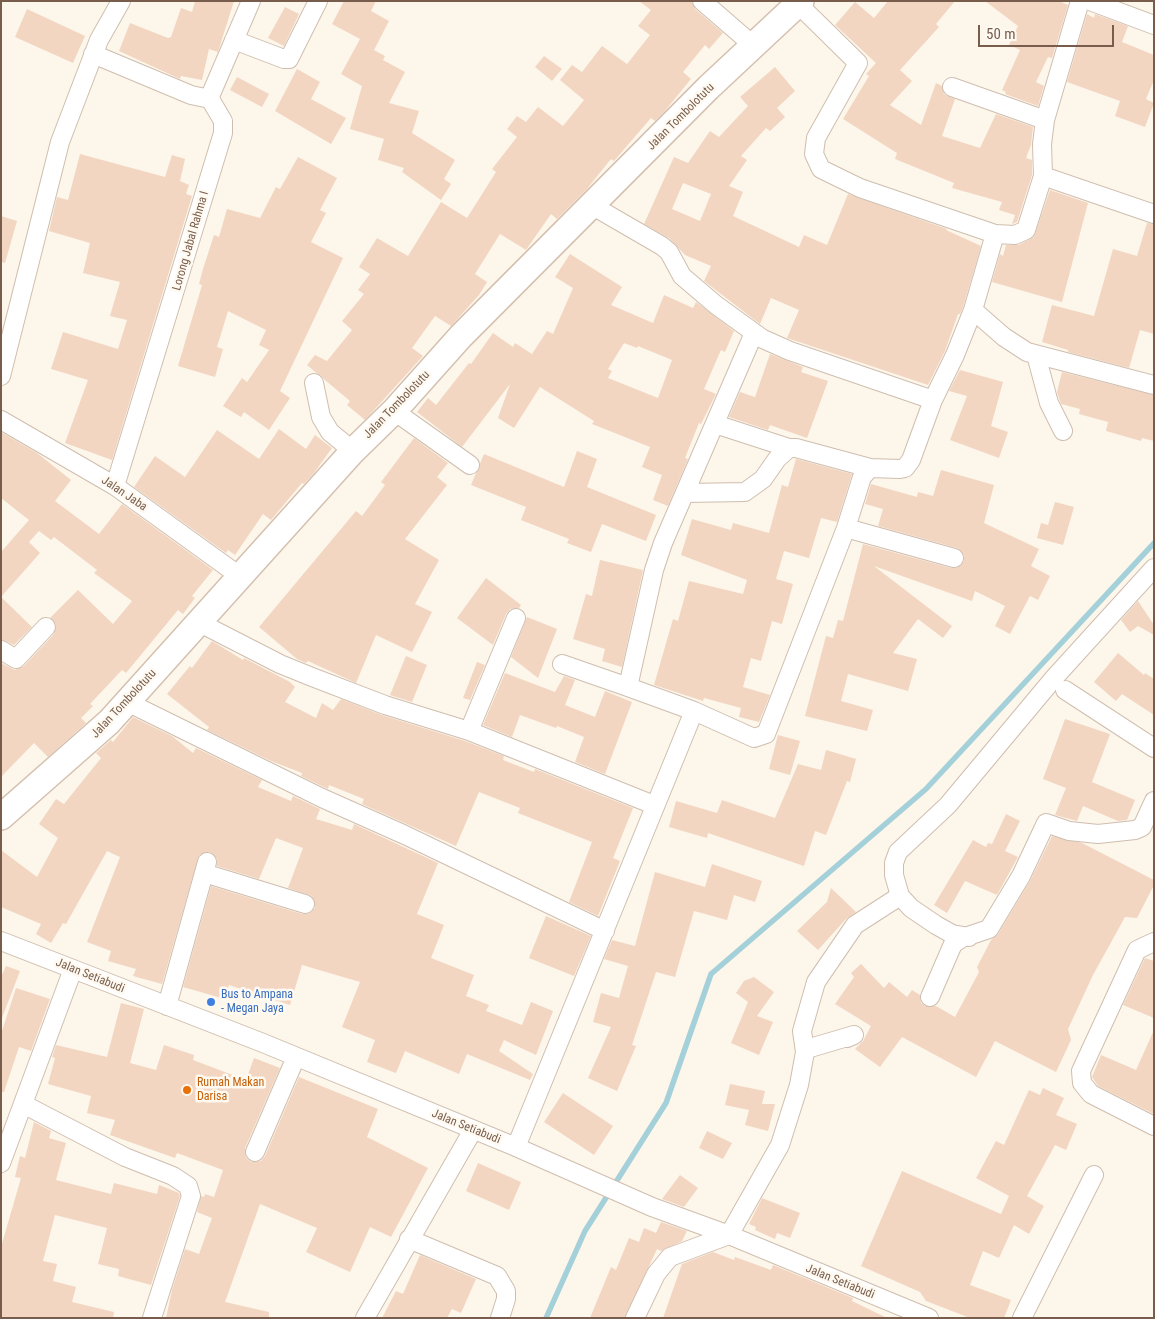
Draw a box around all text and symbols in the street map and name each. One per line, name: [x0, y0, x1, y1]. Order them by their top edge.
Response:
scale bar: [980, 15, 1116, 47]
text: 50 m: [986, 25, 1016, 43]
street label: Jalan Tombolotutu: [645, 81, 717, 153]
street label: Lorong Jabal Rahma I: [170, 190, 212, 292]
street label: Jalan Tombolotutu: [361, 368, 433, 442]
street label: Jalan Jaba: [98, 474, 150, 514]
street label: Jalan Tombolotutu: [88, 667, 160, 741]
street label: Jalan Setiabudi: [53, 956, 127, 996]
place label: Bus to Ampana - Megan Jaya: [221, 988, 293, 1016]
marker: Bus to Ampana - Megan Jaya: [205, 996, 217, 1008]
place label: Rumah Makan Darisa: [197, 1076, 264, 1104]
marker: Rumah Makan Darisa: [181, 1084, 193, 1096]
street label: Jalan Setiabudi: [429, 1107, 503, 1147]
street label: Jalan Setiabudi: [803, 1262, 877, 1302]

